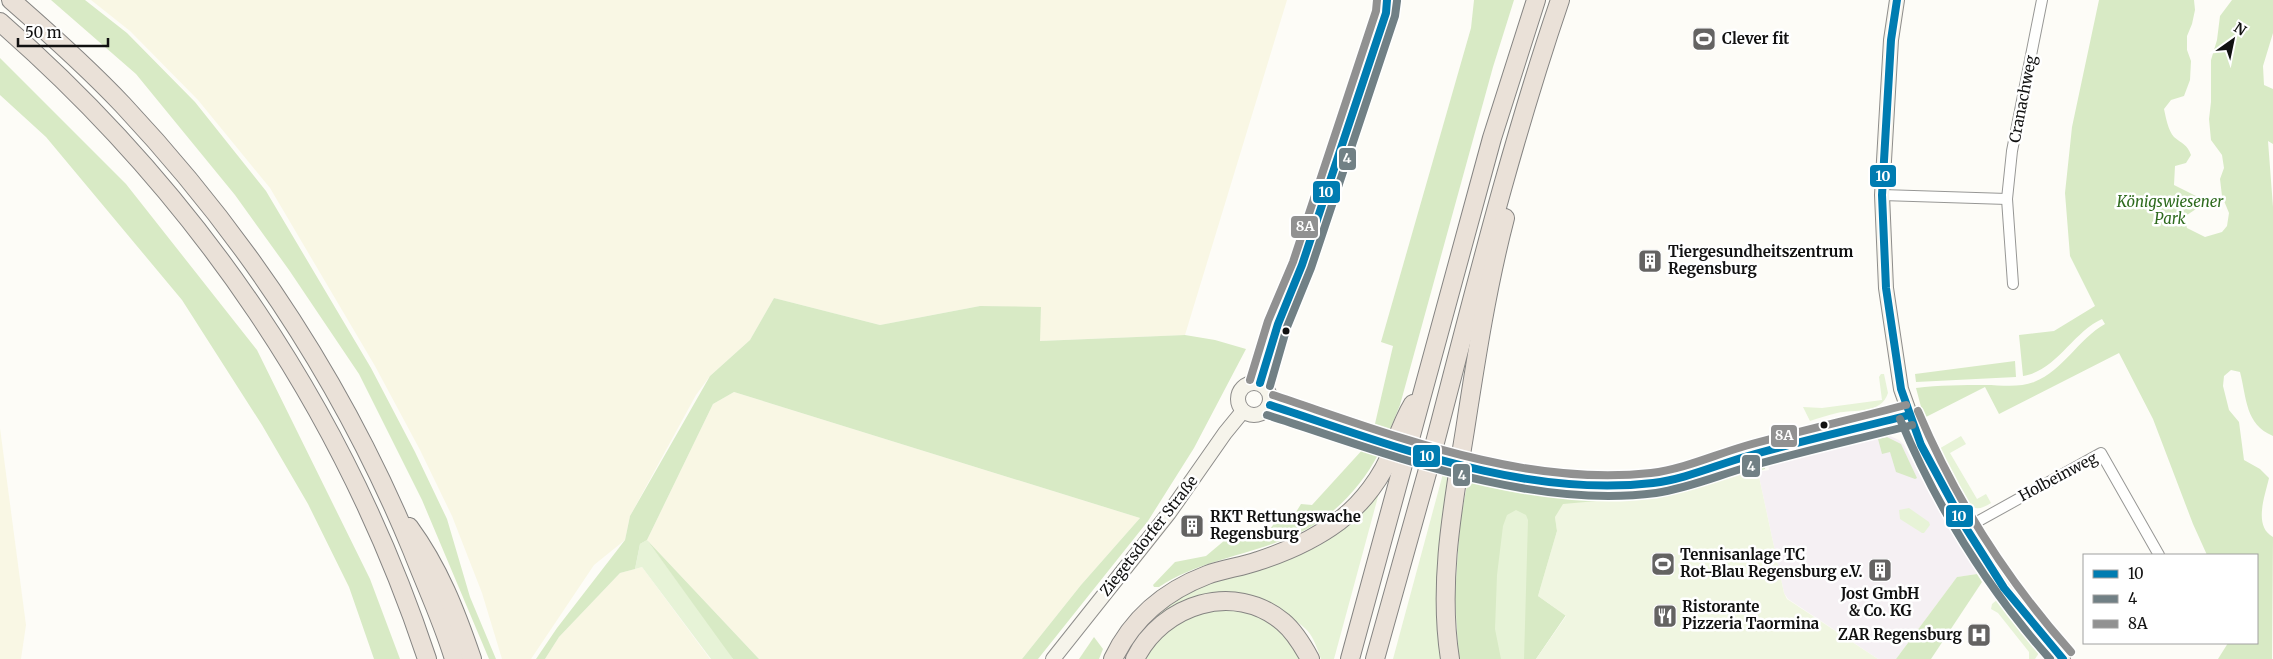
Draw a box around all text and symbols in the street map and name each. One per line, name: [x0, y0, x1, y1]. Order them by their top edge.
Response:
scale bar: [18, 15, 108, 47]
north arrow: [2208, 15, 2258, 65]
text: N: [2231, 19, 2250, 40]
text: 50 m: [25, 23, 62, 42]
sports icon: Clever fit: [1691, 26, 1717, 52]
place label: Clever fit: [1722, 29, 1789, 48]
street label: Cranachweg: [2005, 53, 2040, 144]
line badge: 4: [1338, 147, 1357, 171]
text: 4: [1343, 149, 1352, 167]
line badge: 10: [1869, 164, 1897, 188]
text: 10: [1875, 167, 1891, 185]
line badge: 10: [1312, 180, 1341, 204]
text: 10: [1318, 183, 1334, 201]
park label: Königswiesener Park: [2116, 192, 2224, 228]
line badge: 8A: [1290, 215, 1319, 239]
text: 8A: [1296, 217, 1315, 235]
place label: Tiergesundheitszentrum Regensburg: [1668, 242, 1853, 278]
building icon: Tiergesundheitszentrum Regensburg: [1637, 248, 1663, 274]
unlabelled marker: [1281, 326, 1291, 336]
unlabelled marker: [1819, 420, 1829, 430]
line badge: 8A: [1770, 424, 1798, 448]
text: 8A: [1775, 426, 1794, 444]
line badge: 10: [1412, 444, 1441, 468]
text: 10: [1419, 447, 1435, 465]
street label: Holbeinweg: [2015, 448, 2100, 505]
line badge: 4: [1741, 454, 1761, 478]
text: 4: [1747, 457, 1756, 475]
line badge: 4: [1452, 463, 1471, 487]
text: 4: [1458, 466, 1467, 484]
street label: Ziegetsdorfer Straße: [1096, 471, 1202, 600]
line badge: 10: [1945, 504, 1974, 528]
place label: RKT Rettungswache Regensburg: [1210, 507, 1361, 543]
text: 10: [1951, 507, 1967, 525]
building icon: RKT Rettungswache Regensburg: [1179, 513, 1205, 539]
place label: Tennisanlage TC Rot-Blau Regensburg e.V.: [1680, 545, 1863, 581]
sports icon: Tennisanlage TC Rot-Blau Regensburg e.V.: [1650, 551, 1676, 577]
legend: [2083, 554, 2258, 644]
building icon: Jost GmbH & Co. KG: [1867, 557, 1893, 583]
text: 10: [2128, 564, 2144, 583]
place label: Jost GmbH & Co. KG: [1840, 584, 1919, 620]
text: 4: [2128, 589, 2137, 608]
place label: Ristorante Pizzeria Taormina: [1682, 597, 1820, 633]
restaurant icon: Ristorante Pizzeria Taormina: [1652, 603, 1678, 629]
text: 8A: [2128, 614, 2148, 633]
hospital icon: ZAR Regensburg: [1966, 622, 1992, 648]
place label: ZAR Regensburg: [1838, 625, 1963, 644]

